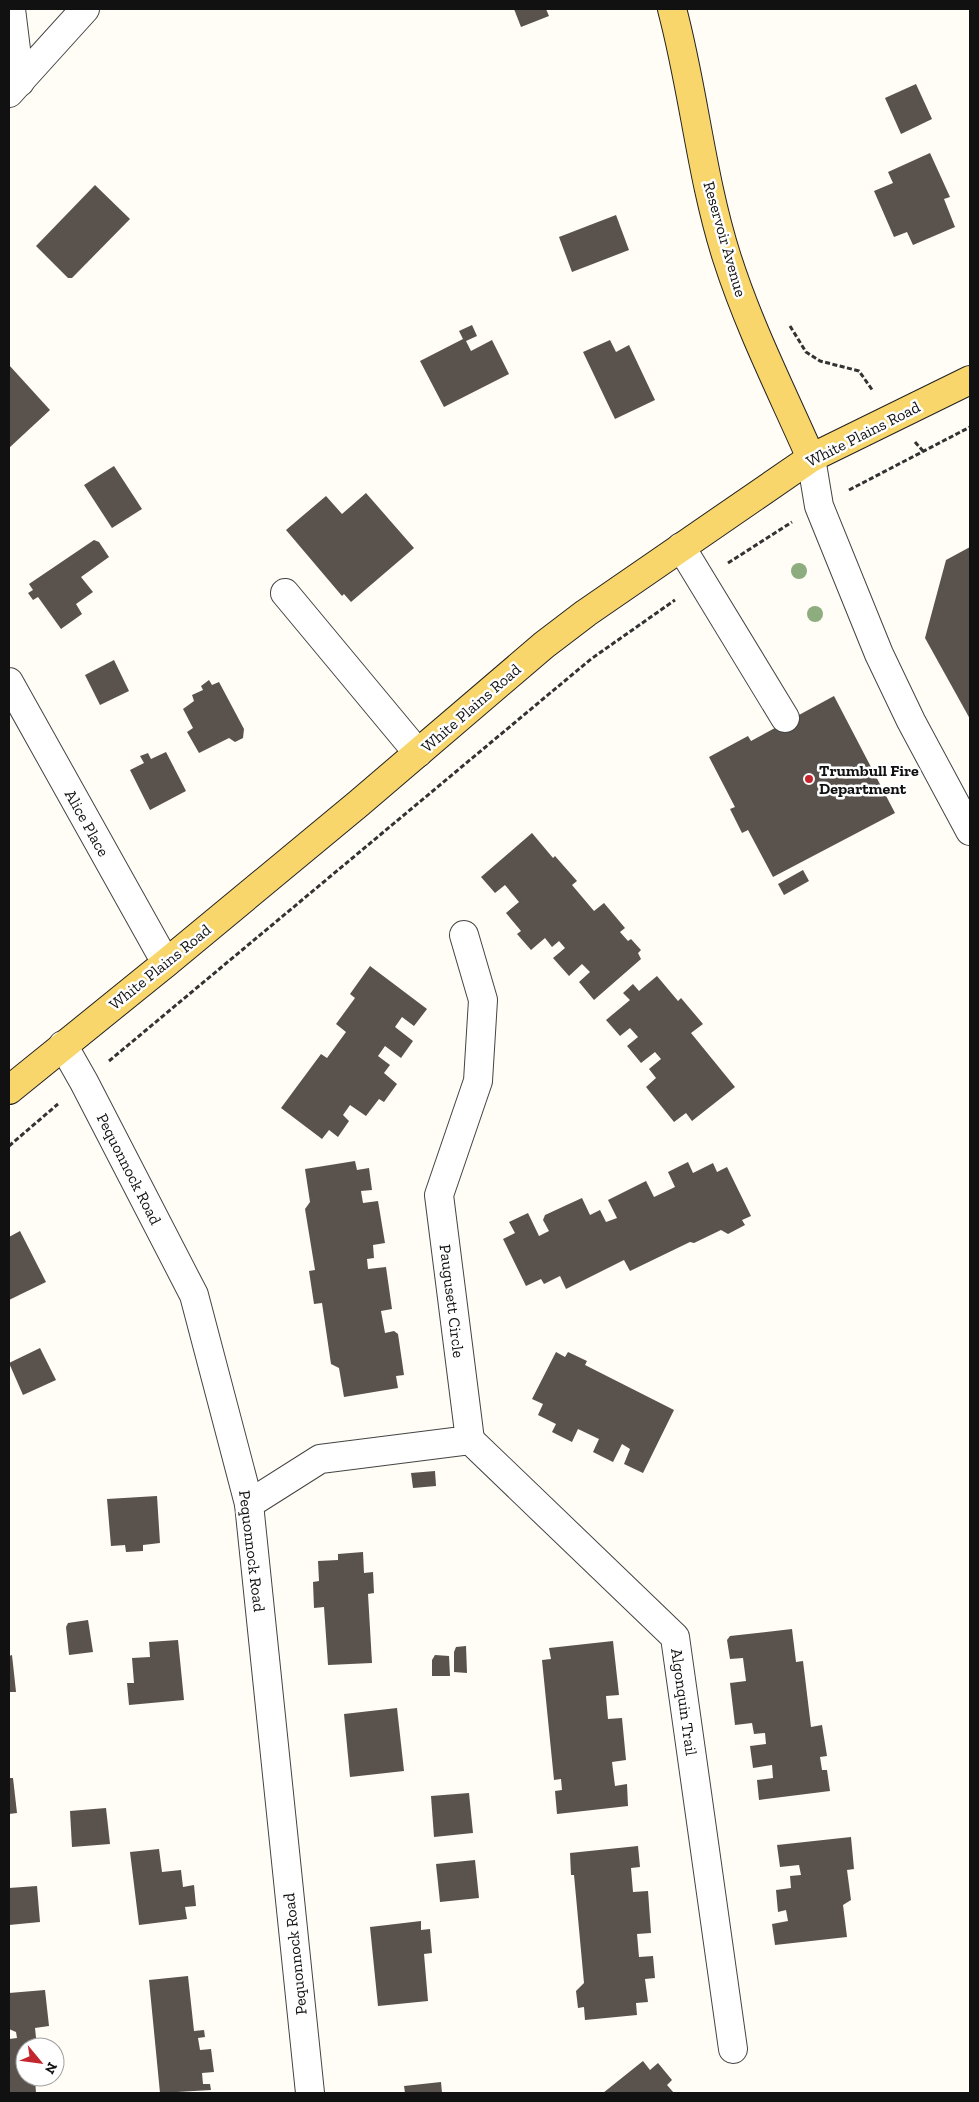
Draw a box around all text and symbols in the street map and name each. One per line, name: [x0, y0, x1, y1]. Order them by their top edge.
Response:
street label: Reservoir Avenue: [699, 179, 751, 299]
street label: White Plains Road: [803, 397, 923, 471]
street label: White Plains Road: [417, 660, 525, 756]
place label: Trumbull Fire Department: [819, 761, 919, 798]
marker: Trumbull Fire Department: [803, 773, 815, 785]
street label: Alice Place: [61, 786, 113, 860]
street label: White Plains Road: [105, 920, 215, 1014]
street label: Pequonnock Road: [93, 1110, 165, 1228]
street label: Paugusett Circle: [436, 1243, 468, 1359]
street label: Pequonnock Road: [235, 1489, 269, 1613]
street label: Algonquin Trail: [667, 1647, 701, 1757]
street label: Pequonnock Road: [279, 1892, 311, 2016]
north arrow: [15, 2037, 65, 2087]
text: N: [41, 2059, 61, 2077]

